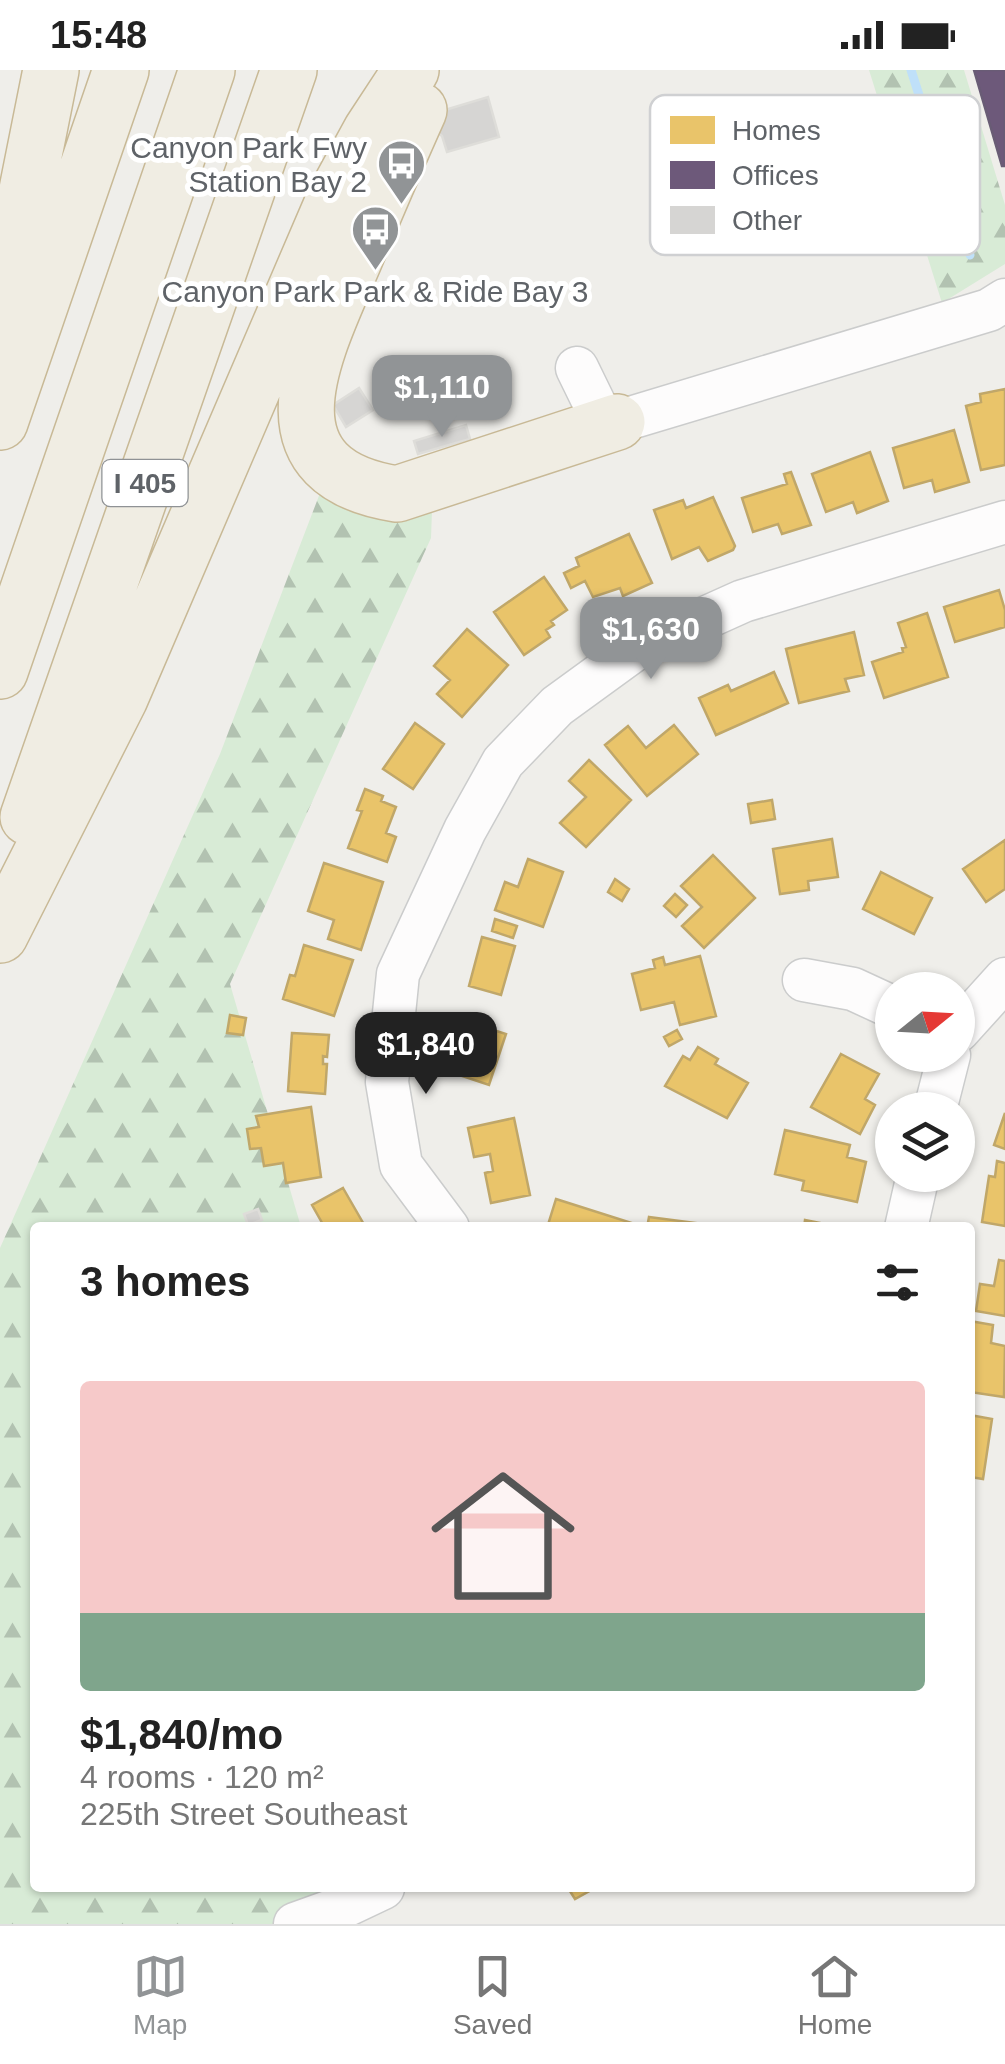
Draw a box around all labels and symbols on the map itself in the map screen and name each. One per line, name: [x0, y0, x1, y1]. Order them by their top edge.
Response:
legend: [650, 95, 980, 255]
text: Homes: [732, 115, 821, 146]
place label: Canyon Park Fwy Station Bay 2: [130, 131, 367, 198]
bus stop icon: Canyon Park Fwy Station Bay 2: [376, 138, 428, 206]
text: Offices: [732, 160, 819, 191]
bus stop icon: Canyon Park Park & Ride Bay 3: [349, 204, 401, 272]
text: Other: [732, 205, 802, 236]
place label: Canyon Park Park & Ride Bay 3: [162, 275, 588, 308]
pin: $1,110: [361, 355, 523, 440]
road number: I 405: [102, 460, 188, 506]
pin: $1,630: [570, 597, 732, 682]
north arrow: [875, 972, 975, 1072]
pin: $1,840: [345, 1012, 507, 1097]

